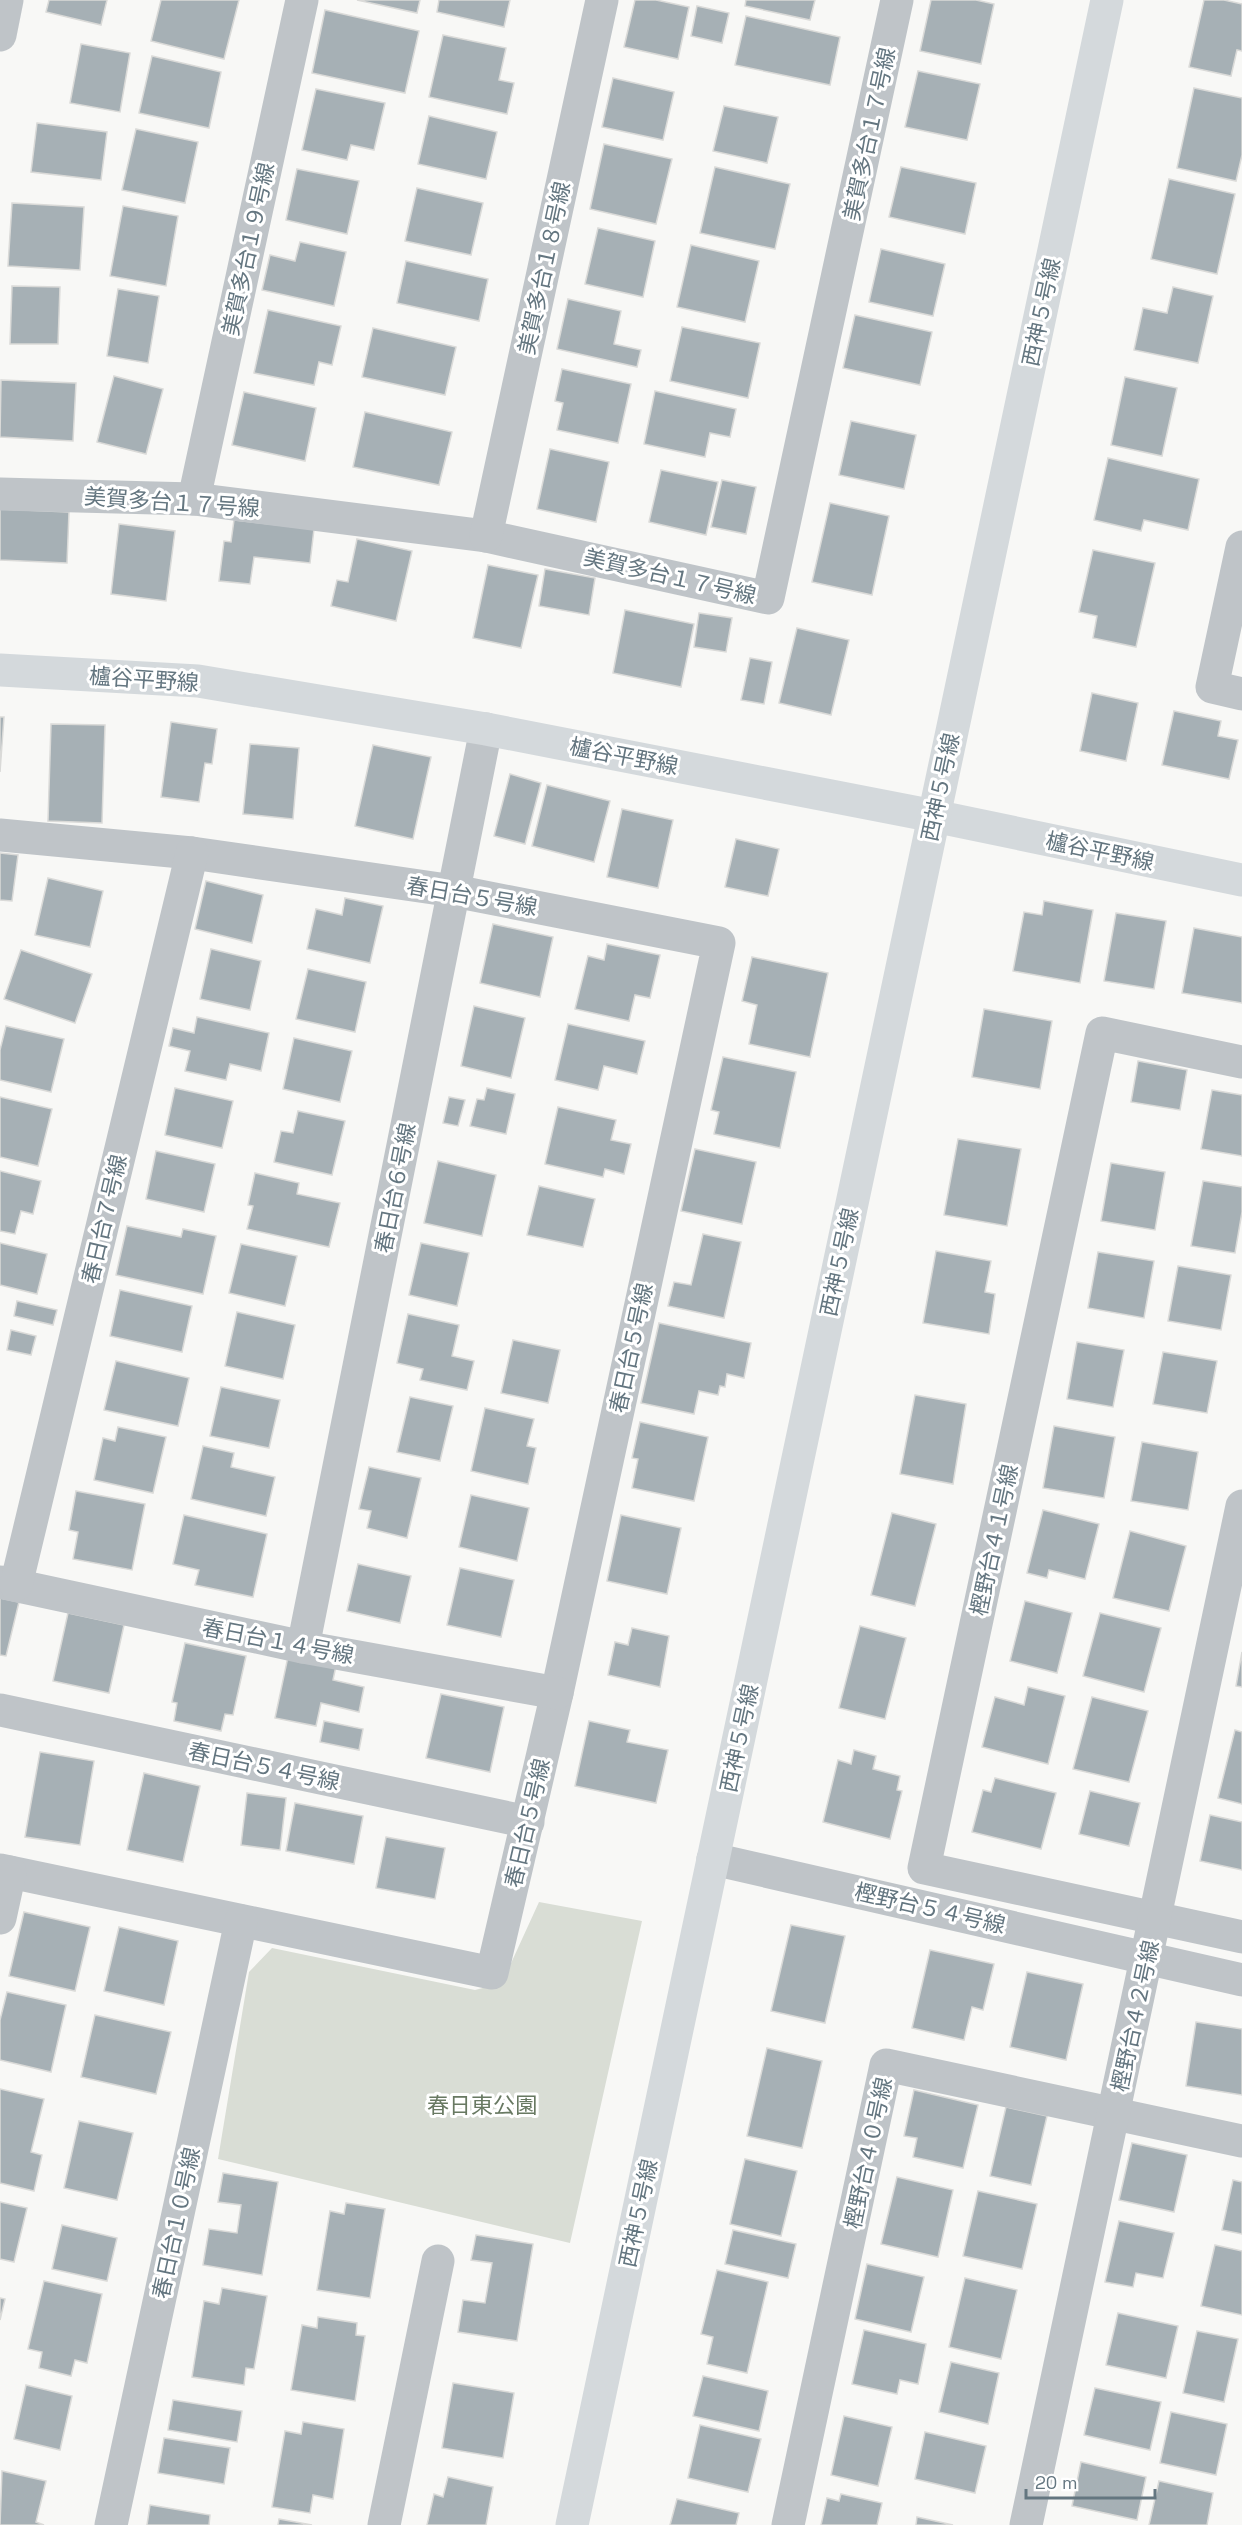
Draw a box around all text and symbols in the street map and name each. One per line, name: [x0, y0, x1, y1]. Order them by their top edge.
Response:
street label: 美賀多台１７号線: [837, 45, 901, 223]
street label: 美賀多台１９号線: [216, 160, 280, 338]
street label: 美賀多台１８号線: [512, 179, 576, 357]
street label: 西神５号線: [1016, 255, 1066, 369]
street label: 美賀多台１７号線: [83, 482, 261, 522]
street label: 美賀多台１７号線: [581, 543, 759, 609]
street label: 櫨谷平野線: [88, 661, 200, 697]
street label: 西神５号線: [915, 730, 965, 844]
street label: 櫨谷平野線: [567, 732, 681, 780]
street label: 櫨谷平野線: [1043, 826, 1157, 876]
street label: 春日台５号線: [405, 871, 539, 921]
street label: 春日台６号線: [369, 1121, 421, 1255]
street label: 春日台７号線: [76, 1152, 132, 1286]
street label: 西神５号線: [814, 1205, 864, 1319]
street label: 春日台５号線: [604, 1281, 658, 1415]
street label: 樫野台４１号線: [964, 1462, 1024, 1618]
street label: 春日台１４号線: [200, 1613, 356, 1669]
street label: 西神５号線: [714, 1681, 764, 1795]
street label: 春日台５４号線: [186, 1736, 342, 1796]
street label: 春日台５号線: [499, 1756, 555, 1890]
street label: 樫野台５４号線: [852, 1877, 1008, 1939]
street label: 樫野台４２号線: [1105, 1938, 1165, 2094]
street label: 樫野台４０号線: [838, 2075, 898, 2231]
park label: 春日東公園: [427, 2091, 537, 2119]
street label: 春日台１０号線: [146, 2145, 206, 2301]
street label: 西神５号線: [613, 2156, 663, 2270]
scale bar: [1026, 2462, 1155, 2500]
text: 20 m: [1035, 2471, 1078, 2494]

